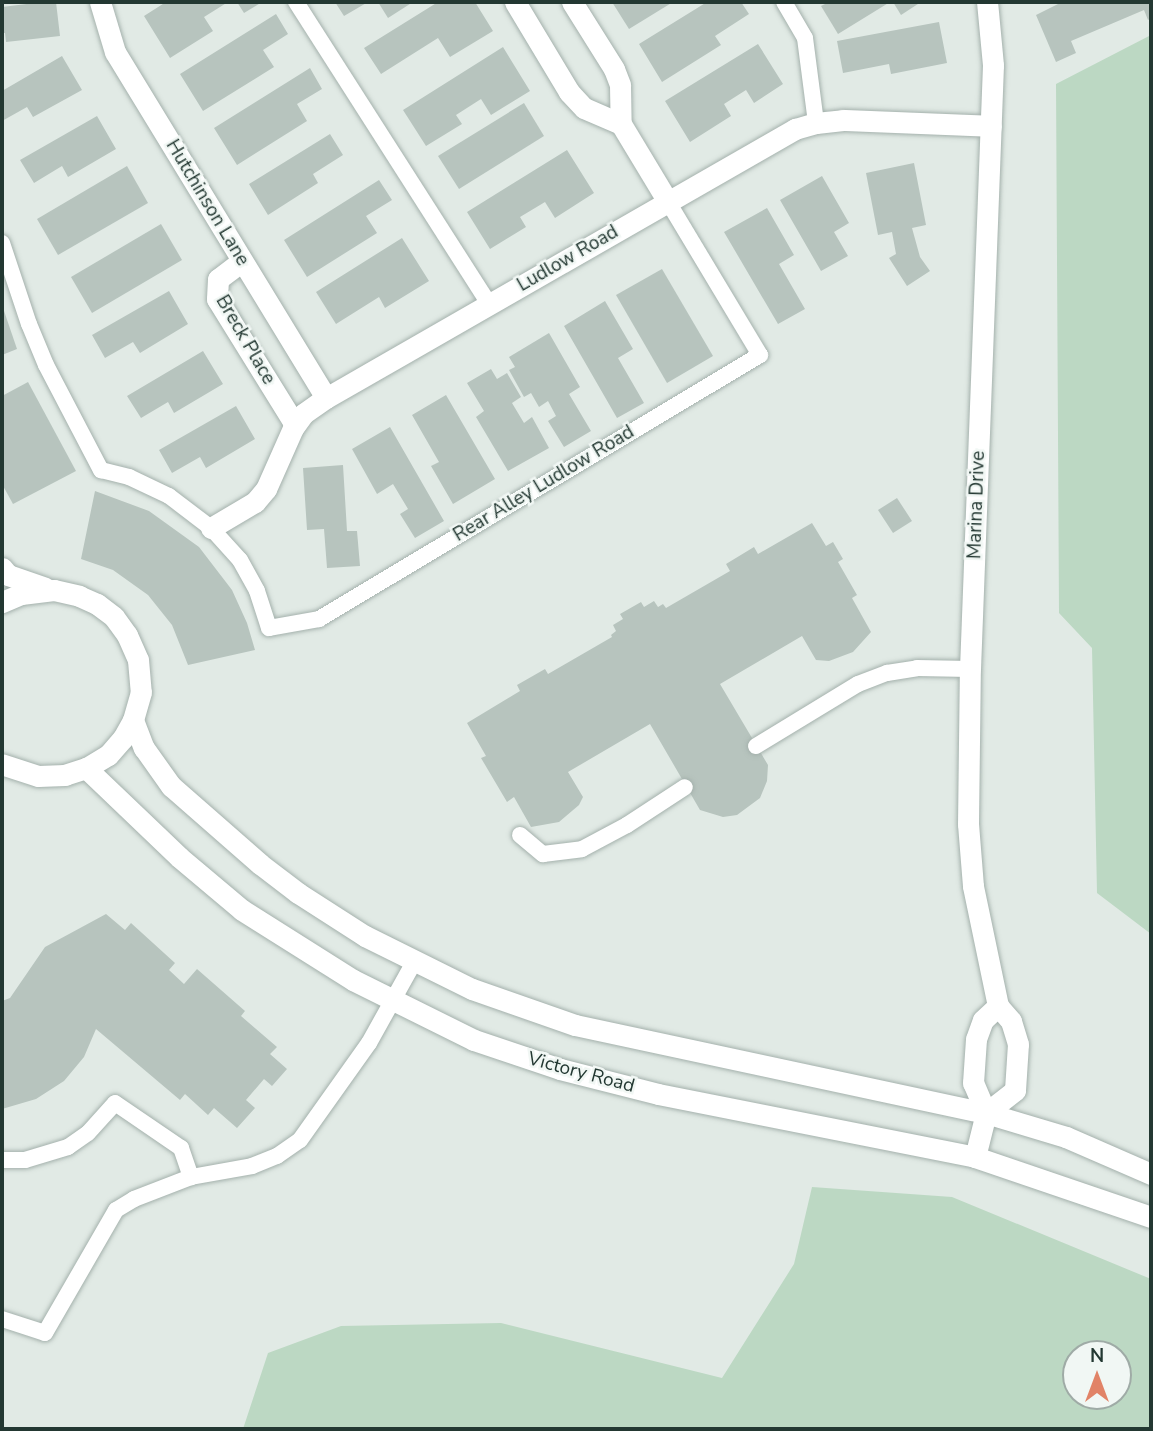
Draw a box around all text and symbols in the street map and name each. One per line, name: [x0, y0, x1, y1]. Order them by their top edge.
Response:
street label: Hutchinson Lane: [160, 136, 254, 270]
street label: Ludlow Road: [513, 221, 623, 297]
street label: Breck Place: [210, 291, 280, 389]
street label: Rear Alley Ludlow Road: [449, 421, 639, 547]
street label: Marina Drive: [964, 450, 990, 560]
street label: Victory Road: [525, 1048, 637, 1098]
north arrow: [1062, 1340, 1132, 1410]
text: N: [1090, 1343, 1104, 1369]

